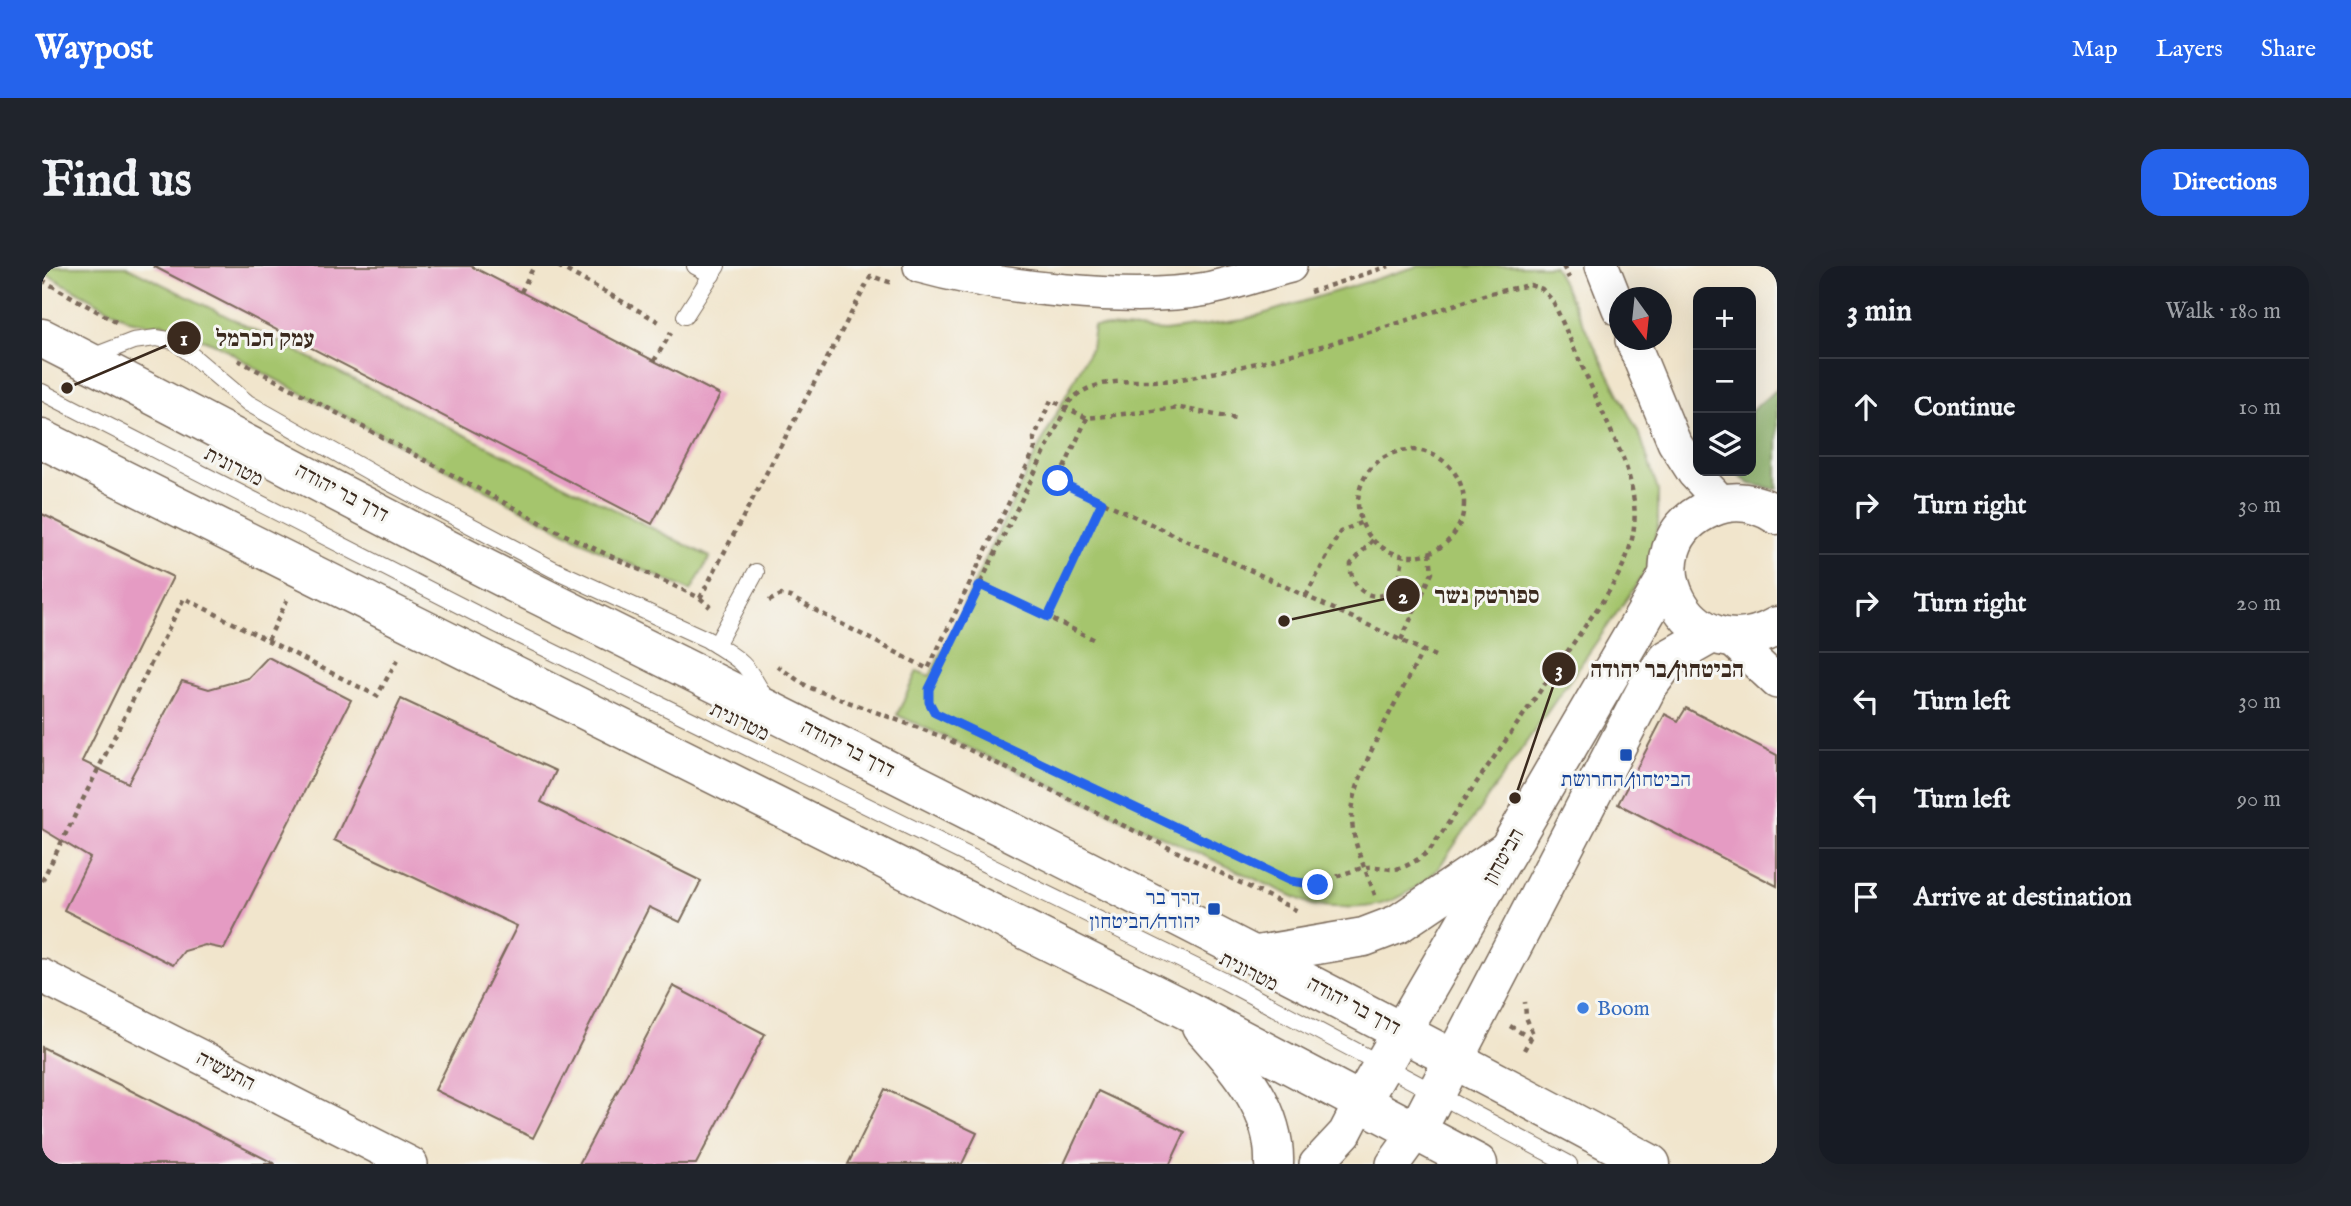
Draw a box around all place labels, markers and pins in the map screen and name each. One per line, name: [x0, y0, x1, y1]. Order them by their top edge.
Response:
callout: עמק הכרמל: [166, 316, 328, 360]
callout: ספורטק נשר: [1385, 573, 1553, 617]
callout: הביטחון/בר יהודה: [1541, 647, 1758, 691]
marker: הביטחון/החרושת: [1618, 747, 1634, 763]
place label: הביטחון/החרושת: [1561, 767, 1691, 794]
place label: דרך בר יהודה/הביטחון: [1089, 885, 1200, 936]
marker: דרך בר יהודה/הביטחון: [1206, 901, 1222, 917]
place label: Boom: [1597, 996, 1650, 1023]
marker: Boom: [1575, 1000, 1591, 1016]

